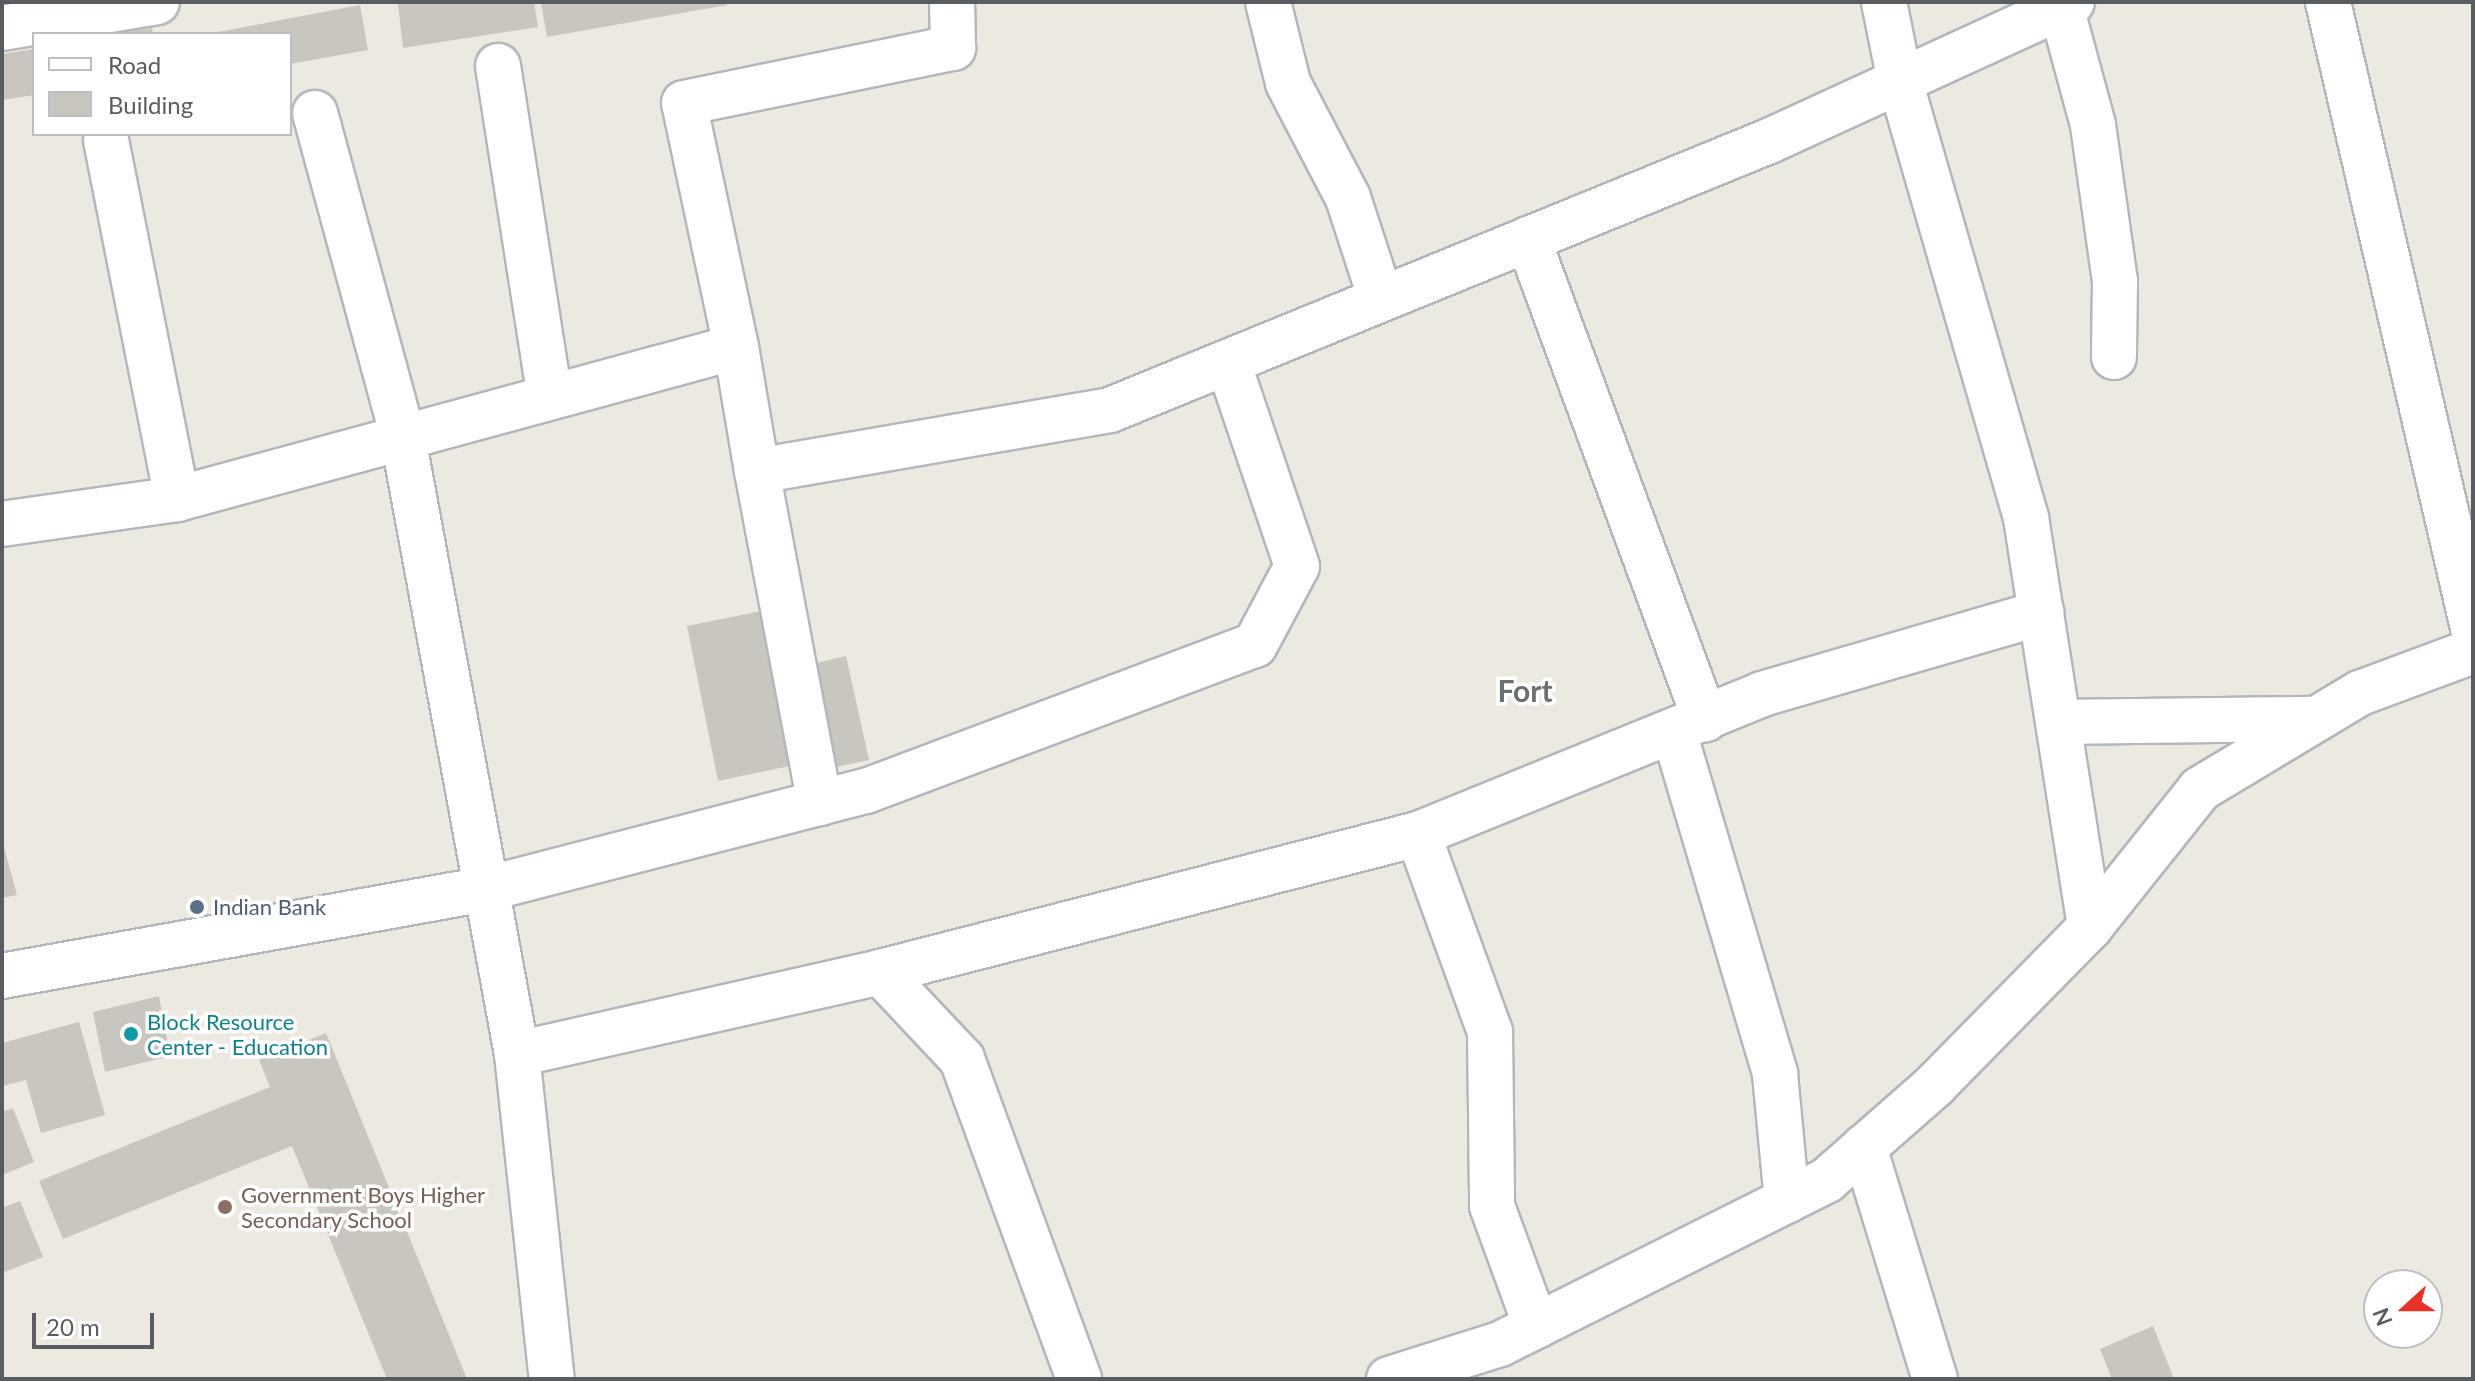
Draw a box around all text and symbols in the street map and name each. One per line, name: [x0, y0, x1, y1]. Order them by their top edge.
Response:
legend: [32, 32, 292, 136]
text: Road: [108, 50, 161, 79]
text: Building: [108, 90, 193, 119]
district label: Fort: [1497, 672, 1553, 708]
place label: Indian Bank: [213, 894, 326, 920]
marker: Indian Bank: [188, 898, 206, 916]
place label: Block Resource Center - Education: [147, 1008, 329, 1060]
marker: Block Resource Center - Education: [122, 1025, 140, 1043]
place label: Government Boys Higher Secondary School: [241, 1181, 485, 1232]
marker: Government Boys Higher Secondary School: [216, 1198, 234, 1216]
north arrow: [2363, 1269, 2443, 1349]
scale bar: [36, 1297, 158, 1347]
text: N: [2366, 1304, 2398, 1330]
text: 20 m: [46, 1312, 100, 1341]

